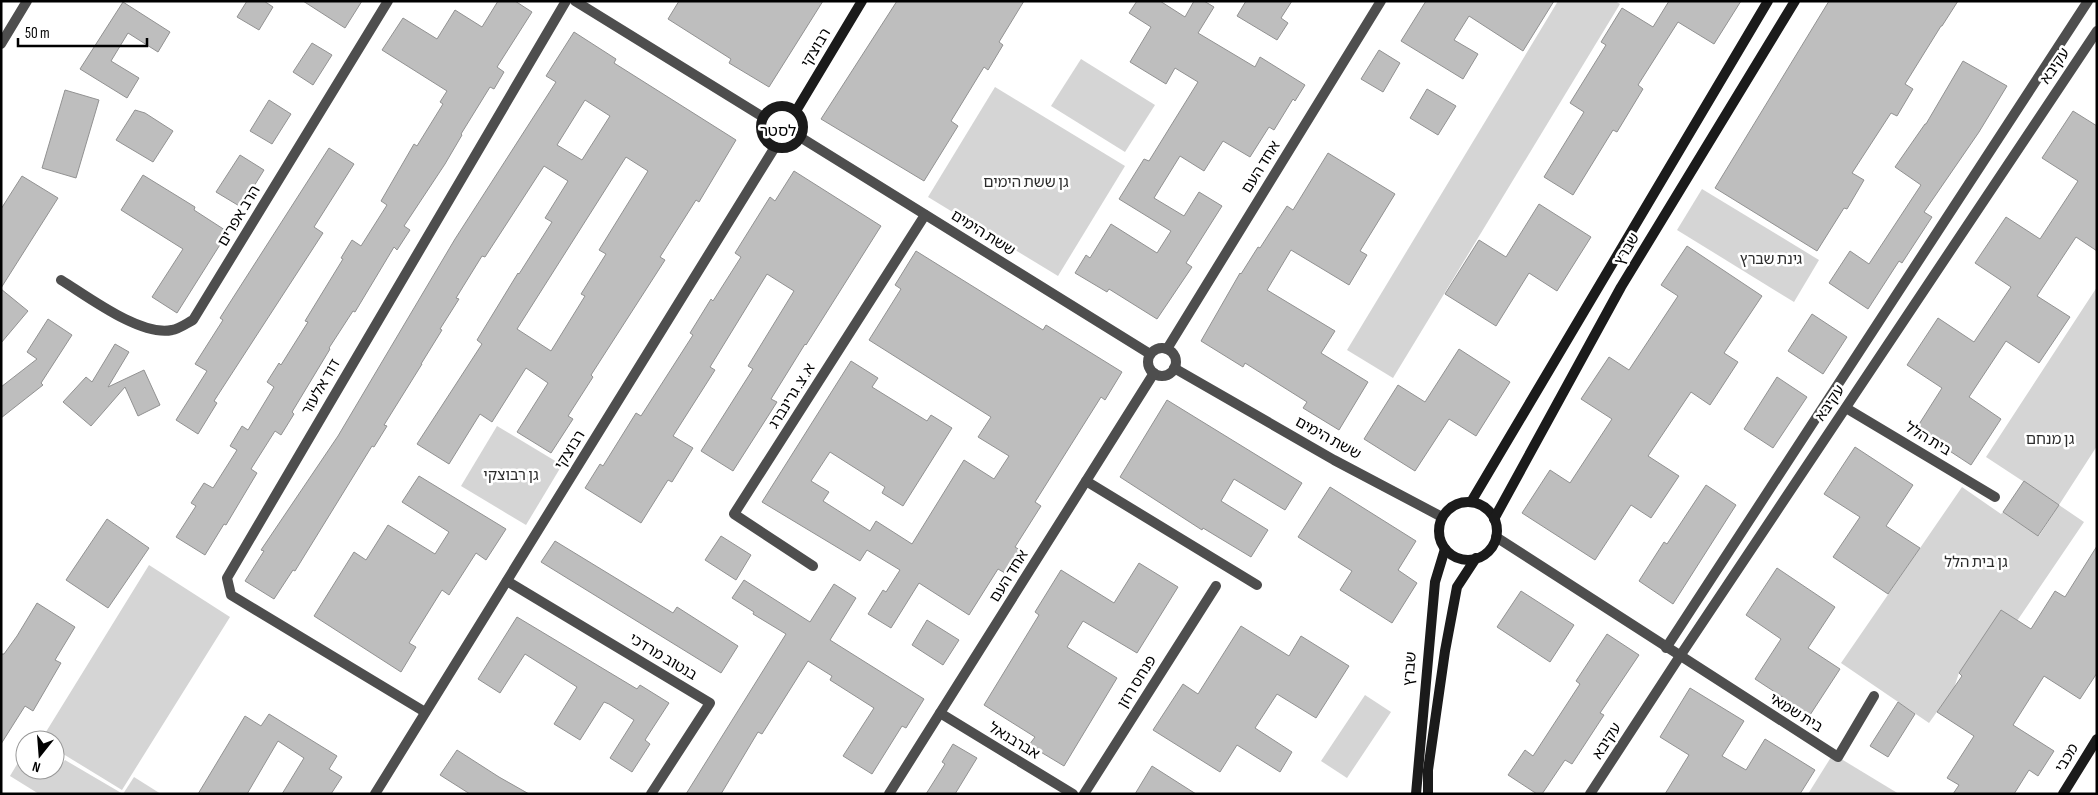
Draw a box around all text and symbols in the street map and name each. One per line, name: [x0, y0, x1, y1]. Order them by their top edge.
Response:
scale bar: [18, 15, 146, 47]
text: 50 m: [25, 24, 50, 43]
street label: רבוצקי: [797, 25, 835, 71]
street label: עקיבא: [2036, 44, 2074, 88]
district label: לסטר: [760, 122, 796, 141]
street label: אחד העם: [1237, 137, 1285, 197]
park label: גן ששת הימים: [983, 173, 1069, 192]
street label: הרב אפרים: [213, 182, 265, 250]
street label: ששת הימים: [947, 206, 1019, 260]
street label: שברץ: [1610, 229, 1644, 269]
park label: גינת שברץ: [1740, 250, 1803, 269]
street label: דוד אלעזר: [297, 355, 345, 419]
street label: א. צ. גרינברג: [764, 360, 820, 432]
street label: עקיבא: [1811, 381, 1849, 425]
street label: ששת הימים: [1292, 412, 1364, 464]
street label: בית הלל: [1901, 418, 1955, 460]
street label: רבוצקי: [551, 427, 589, 473]
park label: גן מנחם: [2026, 430, 2075, 449]
park label: גן רבוצקי: [483, 466, 539, 485]
street label: אחד העם: [985, 546, 1033, 606]
park label: גן בית הלל: [1944, 553, 2008, 572]
street label: בנטוב מרדכי: [625, 629, 701, 685]
street label: שברץ: [1399, 651, 1421, 687]
street label: פנחס רוזן: [1113, 652, 1161, 712]
street label: בית שמאי: [1766, 689, 1827, 737]
street label: אברבנאל: [985, 718, 1043, 764]
street label: עקיבא: [1588, 719, 1626, 763]
north arrow: [15, 730, 65, 780]
street label: מכבי: [2051, 740, 2083, 776]
text: N: [30, 758, 42, 776]

